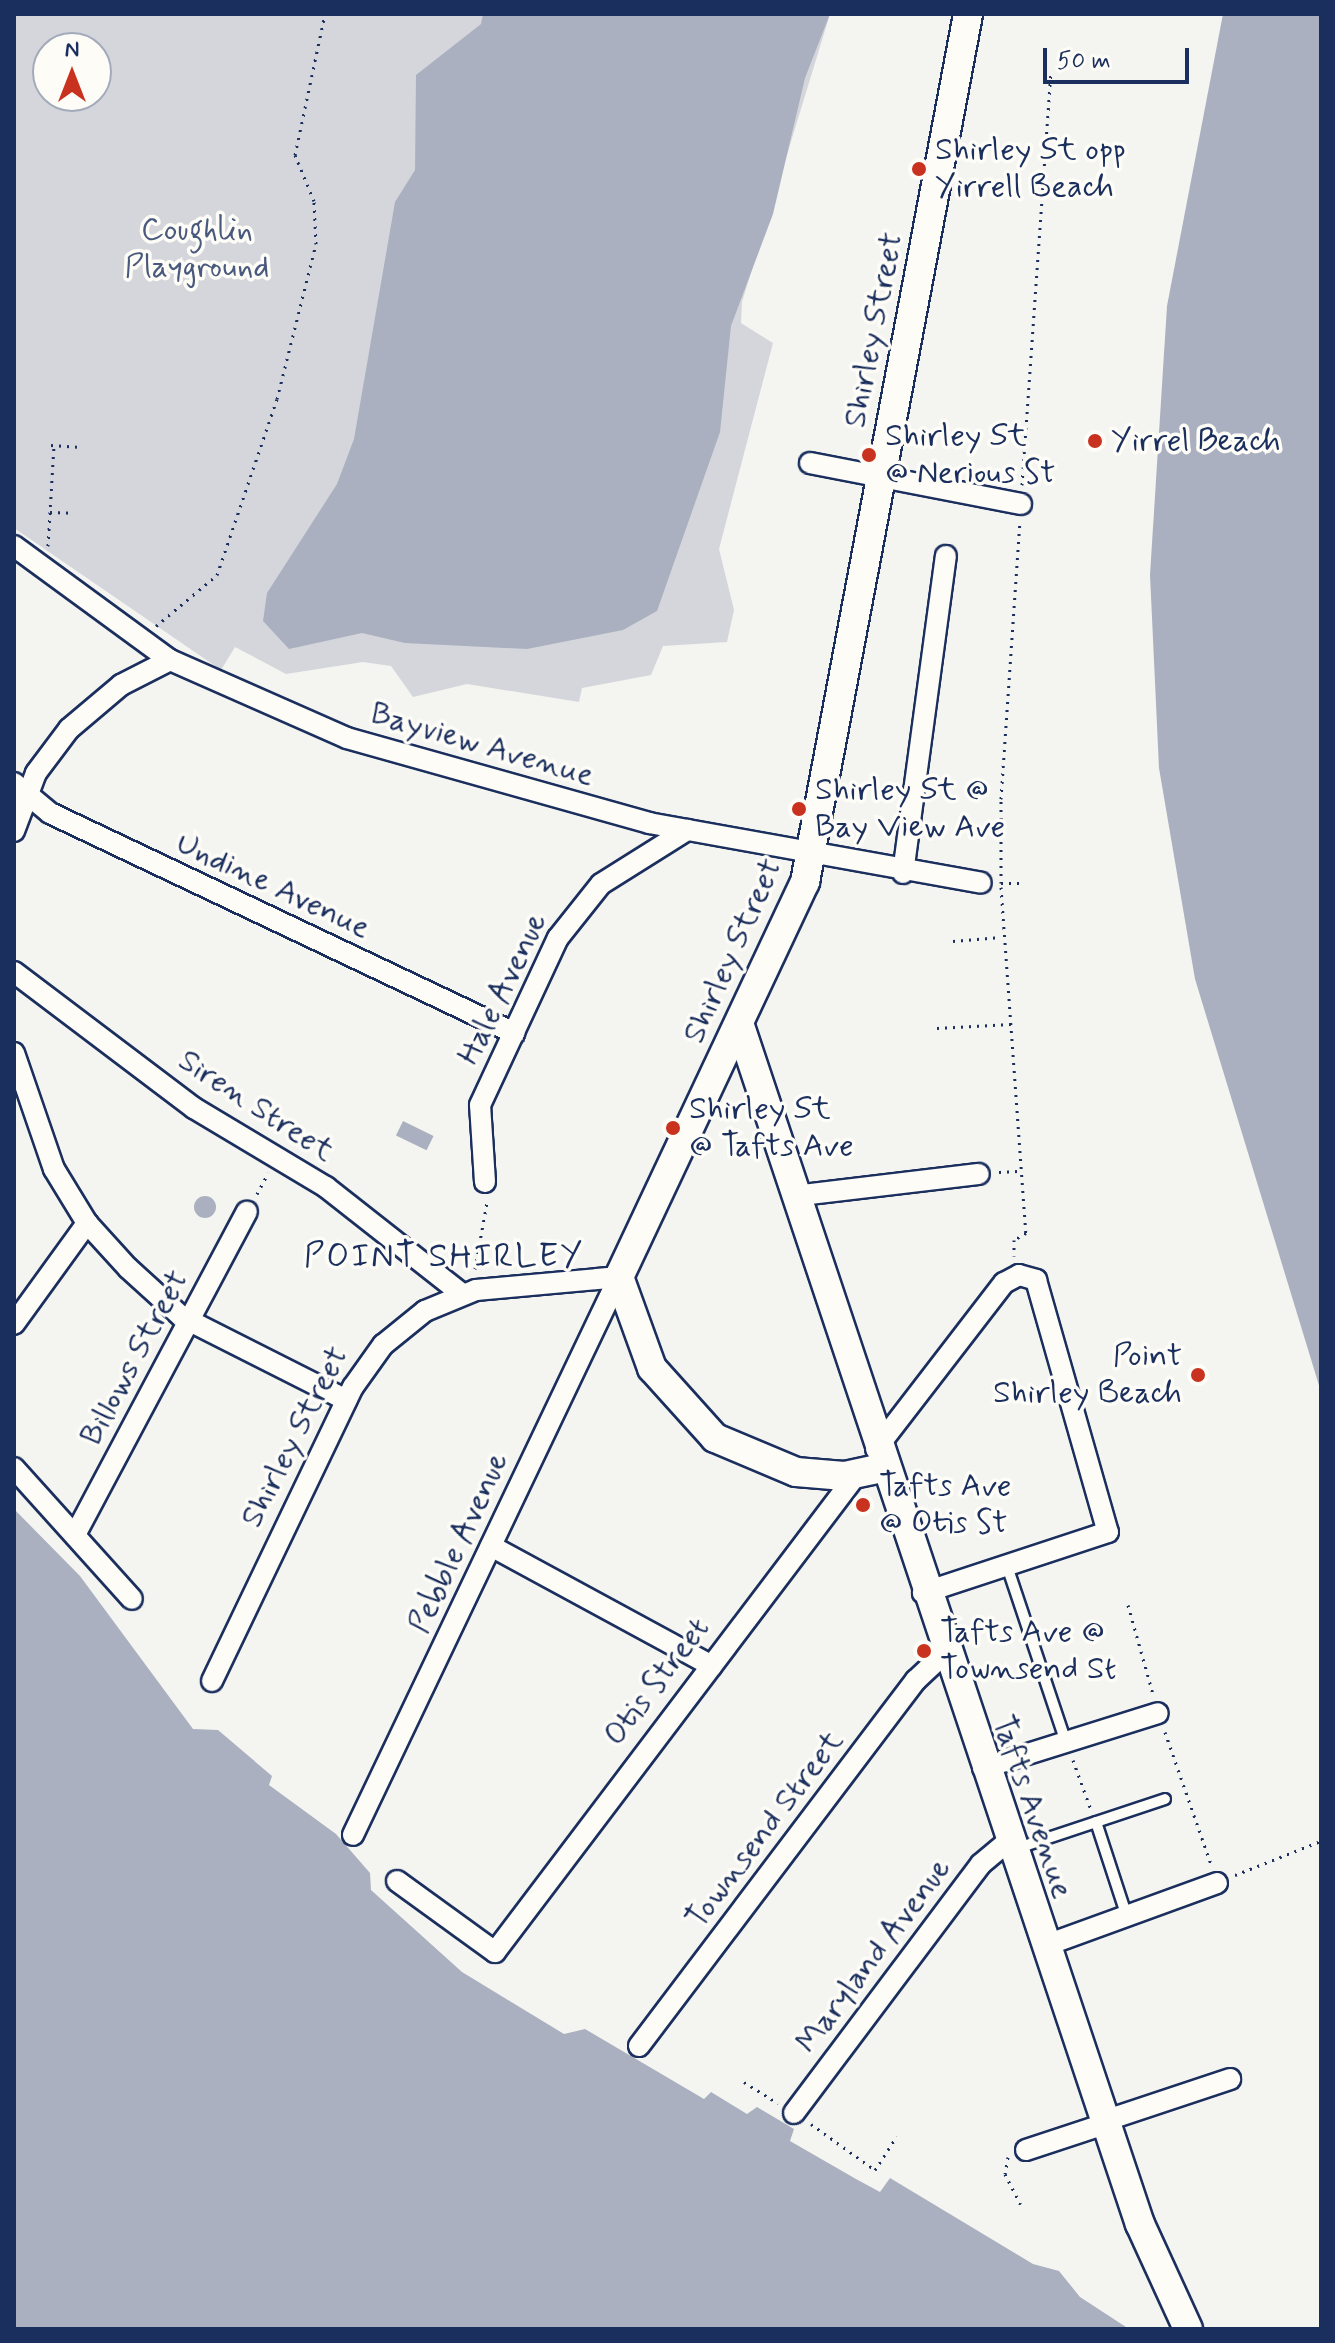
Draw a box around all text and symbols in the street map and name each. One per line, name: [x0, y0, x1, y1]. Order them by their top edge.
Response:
north arrow: [32, 32, 112, 112]
scale bar: [1047, 32, 1193, 82]
text: N: [65, 36, 79, 64]
text: 50 m: [1057, 46, 1111, 77]
place label: Shirley St opp Yirrell Beach: [935, 132, 1119, 207]
marker: Shirley St opp Yirrell Beach: [910, 160, 928, 178]
park label: Coughlin Playground: [125, 212, 269, 287]
street label: Shirley Street: [836, 230, 912, 430]
place label: Shirley St @ Nerious St: [885, 418, 1054, 493]
place label: Yirrel Beach: [1111, 422, 1281, 460]
marker: Yirrel Beach: [1086, 432, 1104, 450]
marker: Shirley St @ Nerious St: [860, 446, 878, 464]
street label: Bayview Avenue: [370, 696, 594, 794]
place label: Shirley St @ Bay View Ave: [815, 772, 997, 847]
marker: Shirley St @ Bay View Ave: [790, 800, 808, 818]
street label: Undine Avenue: [170, 824, 376, 948]
street label: Shirley Street: [675, 853, 791, 1049]
street label: Hale Avenue: [449, 904, 557, 1074]
street label: Siren Street: [171, 1041, 341, 1171]
place label: Shirley St @ Tafts Ave: [689, 1091, 852, 1166]
marker: Shirley St @ Tafts Ave: [664, 1119, 682, 1137]
district label: POINT SHIRLEY: [301, 1237, 587, 1277]
street label: Billows Street: [73, 1264, 197, 1452]
place label: Point Shirley Beach: [994, 1338, 1182, 1413]
street label: Shirley Street: [233, 1341, 357, 1533]
marker: Point Shirley Beach: [1189, 1366, 1207, 1384]
street label: Pebble Avenue: [399, 1444, 519, 1642]
place label: Tafts Ave @ Otis St: [879, 1468, 1009, 1543]
marker: Tafts Ave @ Otis St: [854, 1496, 872, 1514]
street label: Otis Street: [595, 1608, 719, 1756]
place label: Tafts Ave @ Townsend St: [940, 1614, 1117, 1689]
marker: Tafts Ave @ Townsend St: [915, 1642, 933, 1660]
street label: Tafts Avenue: [984, 1715, 1080, 1899]
street label: Townsend Street: [678, 1723, 852, 1937]
street label: Maryland Avenue: [787, 1849, 961, 2063]

